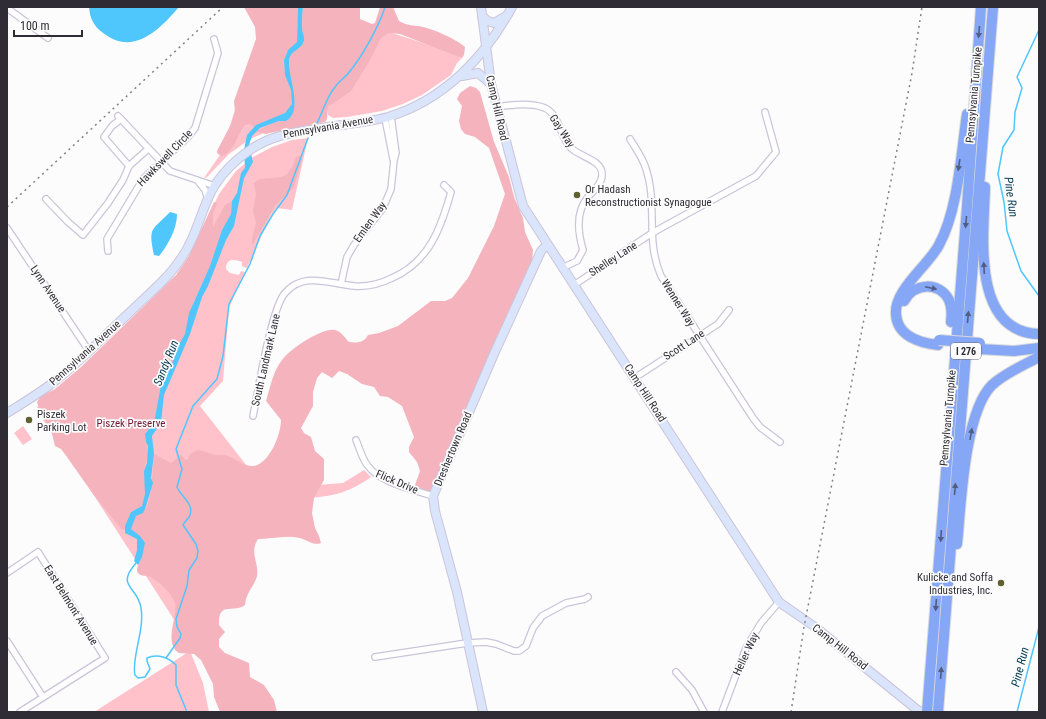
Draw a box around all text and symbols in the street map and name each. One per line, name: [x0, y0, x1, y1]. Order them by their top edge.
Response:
scale bar: [14, 12, 82, 38]
text: 100 m: [20, 19, 50, 33]
one-way arrow: [975, 26, 982, 38]
street label: Pennsylvania Turnpike: [963, 46, 985, 144]
street label: Camp Hill Road: [483, 74, 511, 142]
street label: Gay Way: [547, 112, 578, 150]
street label: Pennsylvania Avenue: [282, 113, 374, 141]
street label: Hawkswell Circle: [135, 127, 195, 189]
one-way arrow: [956, 159, 962, 171]
water label: Pine Run: [1001, 176, 1021, 218]
place label: Or Hadash Reconstructionist Synagogue: [585, 183, 712, 209]
marker: Or Hadash Reconstructionist Synagogue: [572, 190, 582, 200]
street label: Emlen Way: [351, 199, 389, 245]
one-way arrow: [962, 216, 969, 228]
street label: Shelley Lane: [587, 239, 639, 279]
one-way arrow: [981, 262, 988, 274]
street label: Lynn Avenue: [28, 263, 68, 315]
street label: Wenner Way: [658, 277, 698, 329]
one-way arrow: [925, 285, 937, 291]
one-way arrow: [965, 311, 972, 323]
street label: South Landmark Lane: [249, 313, 283, 407]
street label: Pennsylvania Avenue: [47, 318, 123, 388]
street label: Scott Lane: [661, 327, 707, 363]
water label: Sandy Run: [151, 338, 182, 388]
road number: I 276: [951, 343, 981, 359]
street label: Camp Hill Road: [621, 361, 669, 425]
street label: Pennsylvania Turnpike: [937, 369, 959, 467]
place label: Piszek Parking Lot: [37, 408, 86, 434]
street label: Dreshertown Road: [431, 410, 475, 488]
marker: Piszek Parking Lot: [24, 415, 34, 425]
park label: Piszek Preserve: [97, 417, 165, 430]
one-way arrow: [968, 428, 974, 440]
street label: Flick Drive: [374, 467, 420, 497]
one-way arrow: [951, 483, 958, 495]
one-way arrow: [938, 530, 944, 542]
street label: East Belmont Avenue: [41, 563, 101, 647]
place label: Kulicke and Soffa Industries, Inc.: [917, 571, 993, 597]
marker: Kulicke and Soffa Industries, Inc.: [996, 578, 1006, 588]
one-way arrow: [932, 599, 939, 611]
street label: Camp Hill Road: [810, 621, 870, 673]
street label: Heller Way: [730, 630, 762, 678]
water label: Pine Run: [1008, 645, 1032, 688]
one-way arrow: [937, 667, 944, 679]

